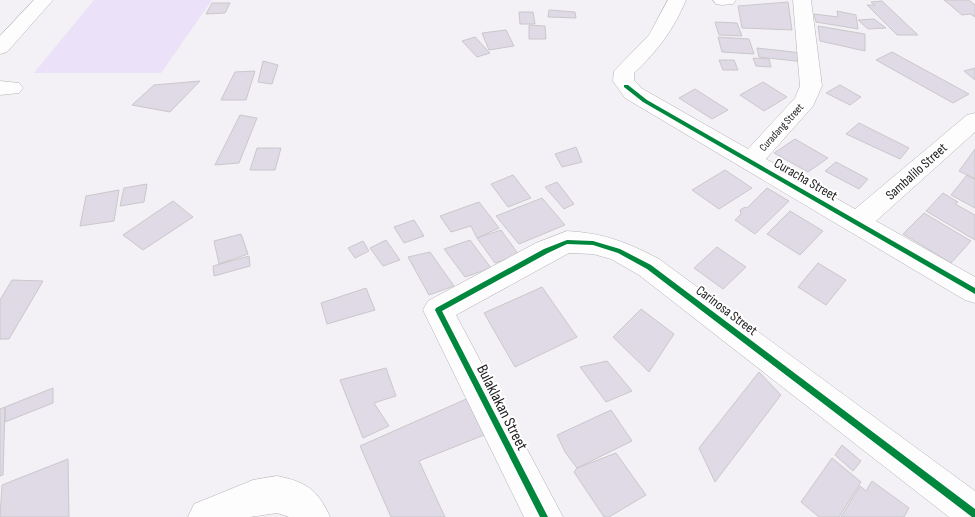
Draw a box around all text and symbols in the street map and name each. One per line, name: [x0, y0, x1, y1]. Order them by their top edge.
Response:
street label: Curadang Street: [756, 100, 807, 154]
street label: Sambalilo Street: [882, 139, 951, 204]
street label: Curacha Street: [771, 154, 841, 204]
street label: Carinosa Street: [693, 282, 761, 339]
street label: Bulaklakan Street: [472, 362, 531, 454]

